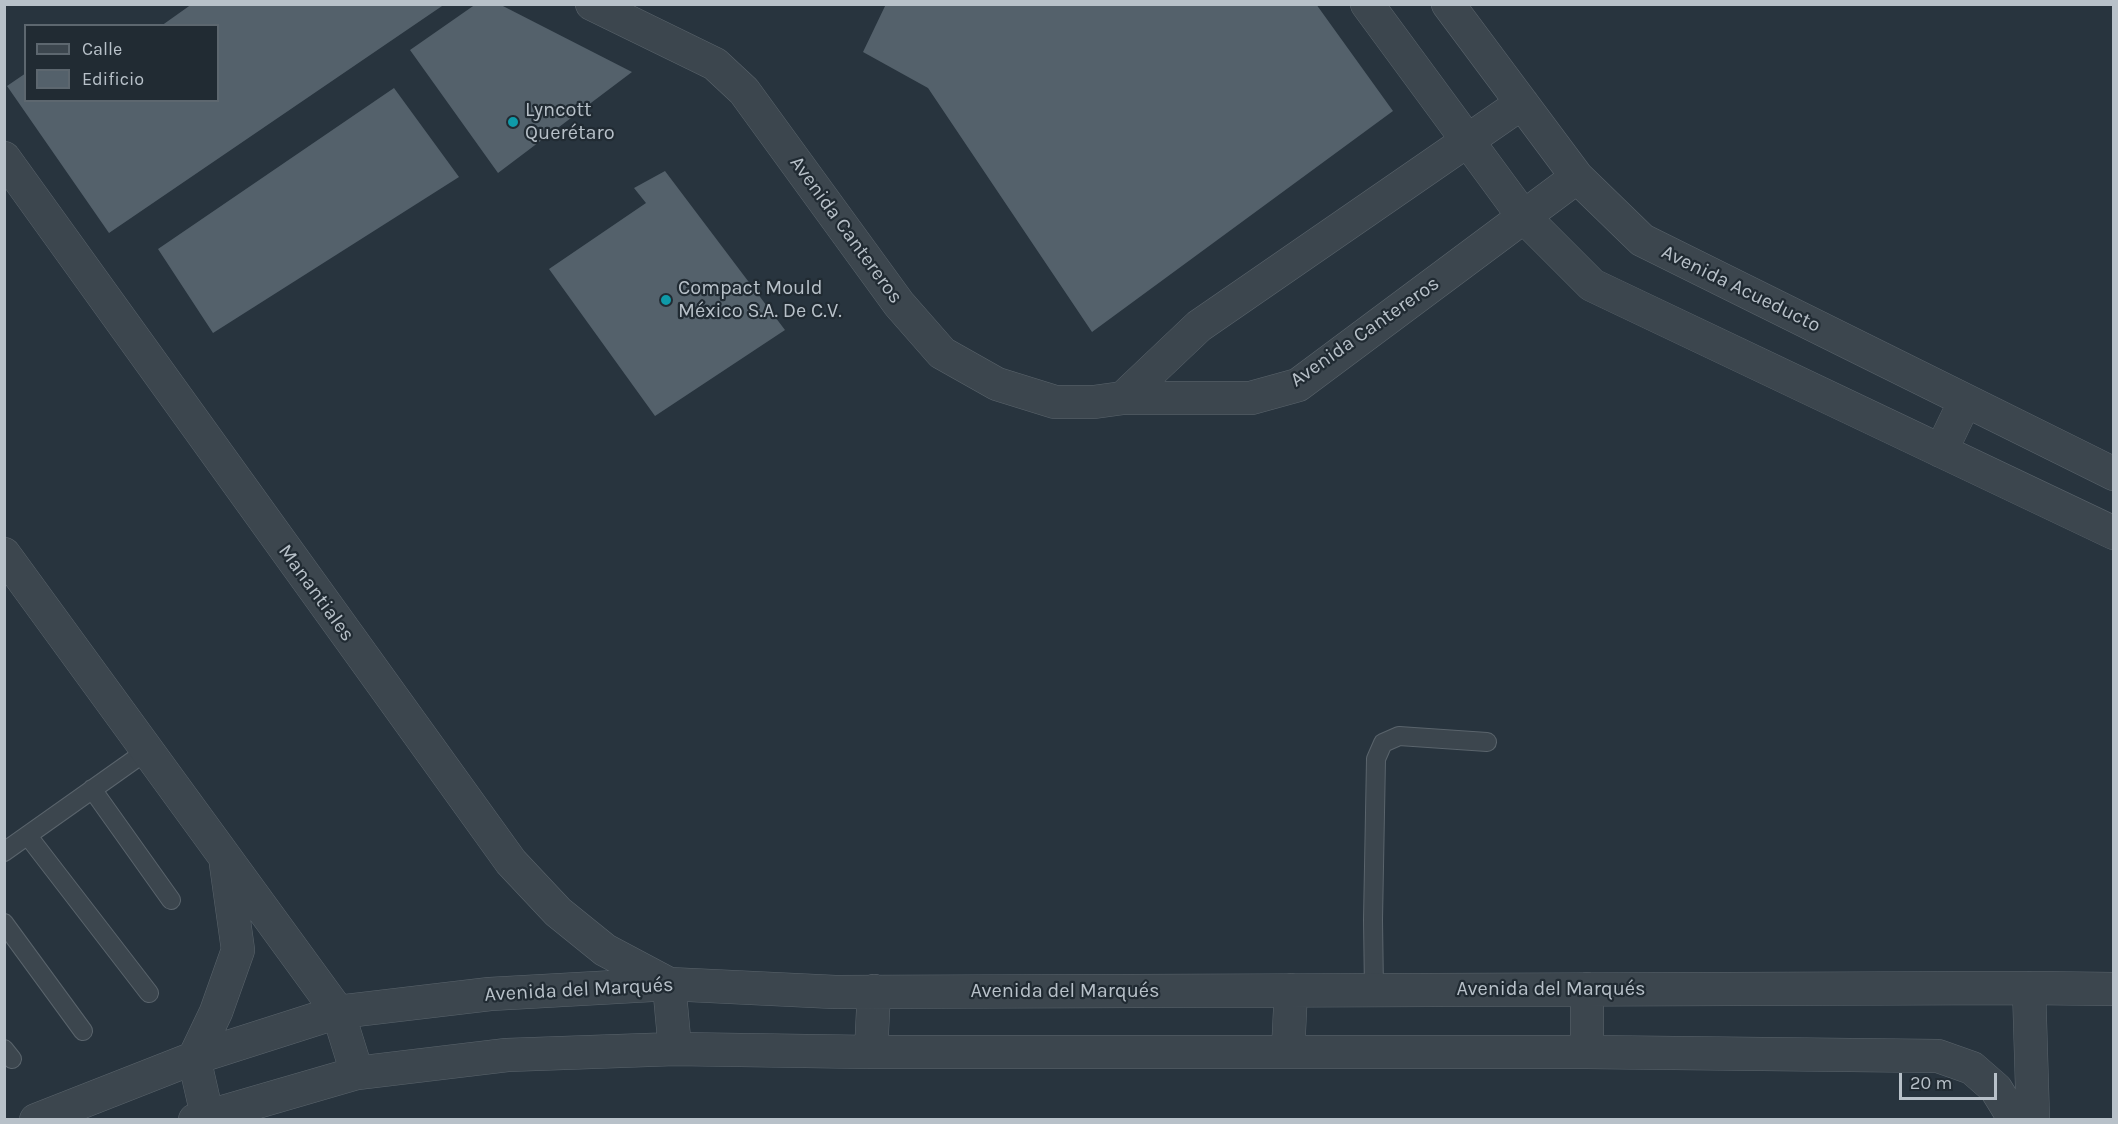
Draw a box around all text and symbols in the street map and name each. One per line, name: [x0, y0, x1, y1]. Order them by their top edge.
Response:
legend: [24, 24, 219, 102]
text: Calle: [82, 38, 122, 60]
text: Edificio: [82, 68, 144, 90]
place label: Lyncott Querétaro: [525, 98, 615, 145]
marker: Lyncott Querétaro: [506, 115, 520, 129]
street label: Avenida Cantereros: [784, 152, 908, 308]
street label: Avenida Acueducto: [1658, 240, 1824, 338]
street label: Avenida Cantereros: [1286, 272, 1444, 392]
place label: Compact Mould México S.A. De C.V.: [678, 276, 842, 323]
marker: Compact Mould México S.A. De C.V.: [659, 293, 673, 307]
street label: Manantiales: [273, 540, 359, 646]
street label: Avenida del Marqués: [484, 973, 674, 1007]
street label: Avenida del Marqués: [1456, 977, 1646, 1001]
street label: Avenida del Marqués: [970, 979, 1160, 1003]
scale bar: [1902, 1061, 2000, 1099]
text: 20 m: [1910, 1072, 1952, 1094]

